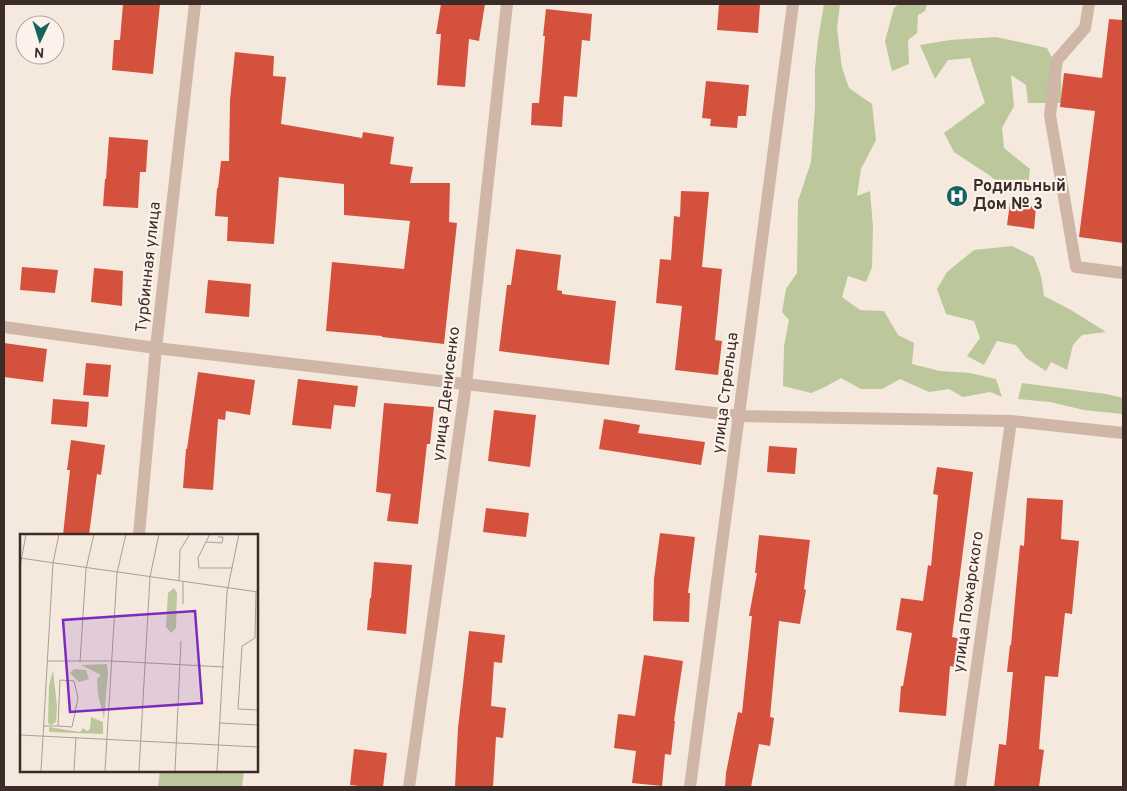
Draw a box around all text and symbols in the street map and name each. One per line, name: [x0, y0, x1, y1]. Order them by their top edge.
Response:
north arrow: [15, 15, 65, 65]
text: N: [34, 43, 45, 60]
place label: Родильный Дом № 3: [973, 177, 1066, 215]
hospital icon: Родильный Дом № 3: [945, 184, 969, 208]
street label: Турбинная улица: [132, 201, 166, 333]
street label: улица Денисенко: [429, 325, 465, 462]
street label: улица Стрельца: [709, 331, 743, 455]
street label: улица Пожарского: [949, 530, 989, 674]
inset map: [20, 534, 258, 771]

